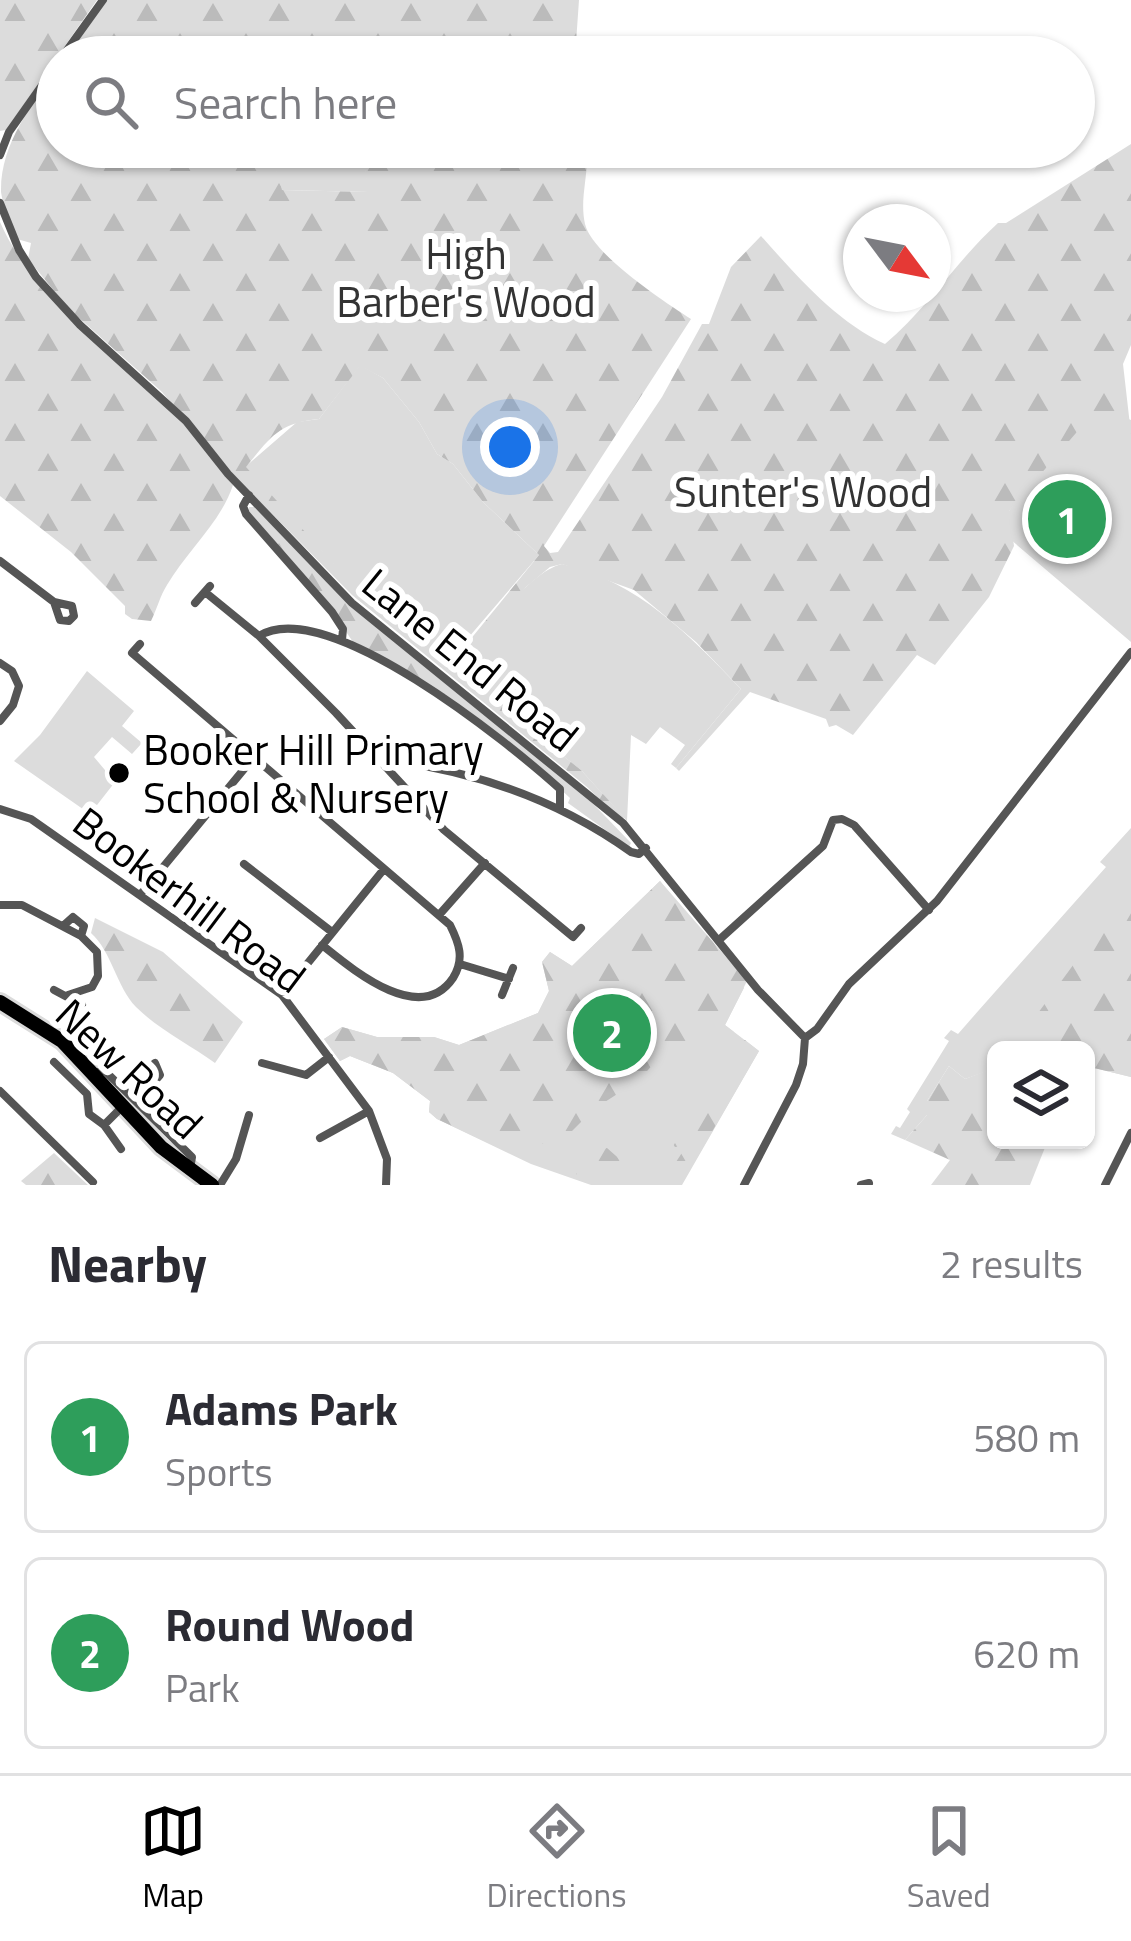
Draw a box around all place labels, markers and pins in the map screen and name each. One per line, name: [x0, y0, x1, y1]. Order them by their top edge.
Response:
pin: 1: [1028, 474, 1106, 564]
place label: Booker Hill Primary School & Nursery: [143, 717, 484, 829]
marker: Booker Hill Primary School & Nursery: [106, 760, 132, 786]
pin: 2: [573, 988, 651, 1078]

